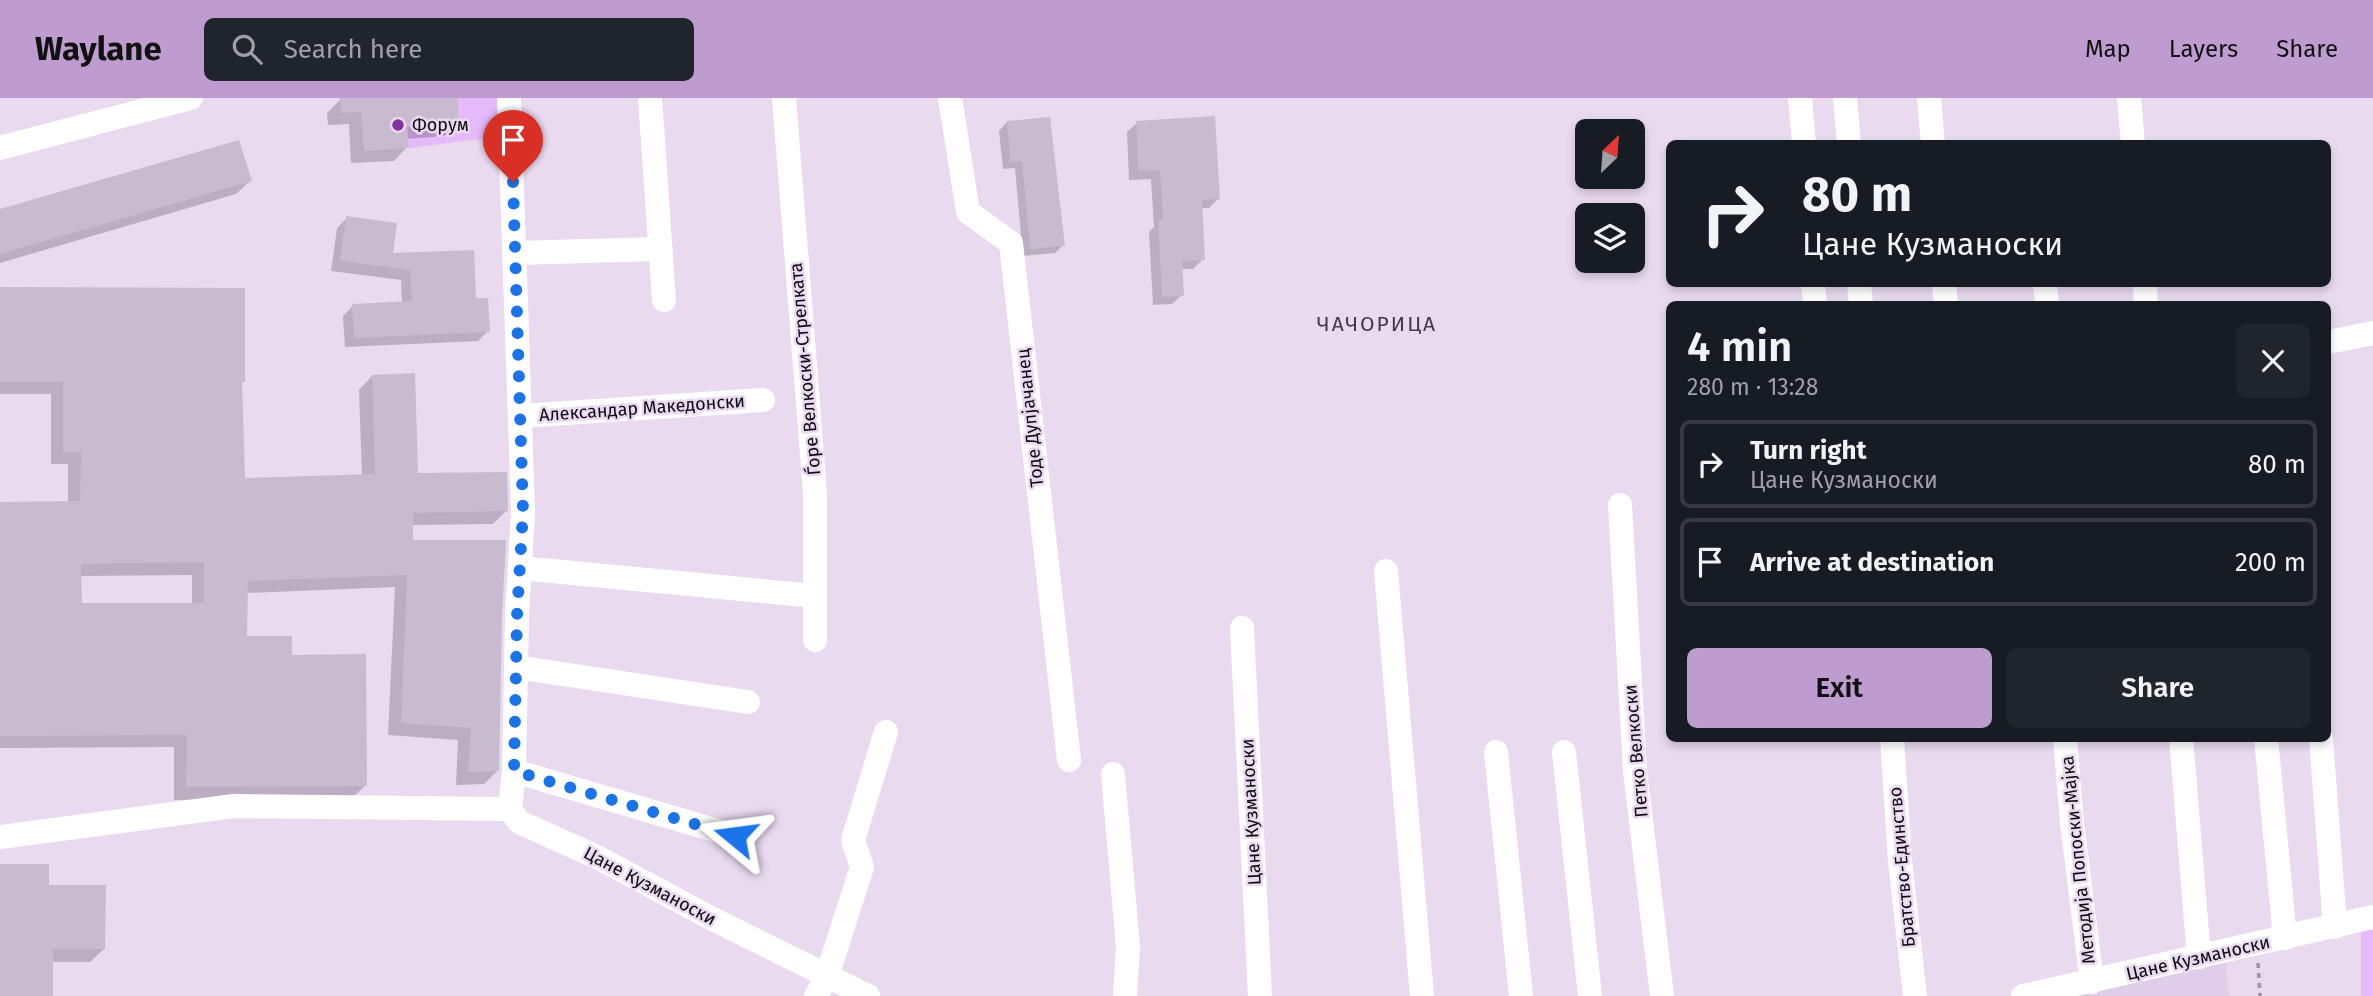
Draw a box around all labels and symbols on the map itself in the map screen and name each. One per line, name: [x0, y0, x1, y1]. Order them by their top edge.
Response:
pin: [483, 110, 543, 182]
place label: Форум: [412, 114, 469, 136]
marker: Форум: [390, 117, 406, 133]
north arrow: [1575, 119, 1645, 189]
street label: Ѓоре Велкоски-Стрелката: [784, 262, 825, 476]
district label: ЧАЧОРИЦА: [1317, 311, 1437, 337]
street label: Тоде Дупјачанец: [1012, 347, 1048, 488]
street label: Александар Македонски: [538, 390, 746, 426]
street label: Петко Велкоски: [1619, 684, 1653, 818]
street label: Цане Кузманоски: [1236, 738, 1266, 886]
street label: Методија Попоски-Мајка: [2056, 755, 2100, 965]
street label: Братство-Единство: [1884, 786, 1920, 948]
position arrow: [698, 799, 772, 873]
street label: Цане Кузманоски: [580, 842, 720, 930]
street label: Цане Кузманоски: [2124, 931, 2272, 985]

